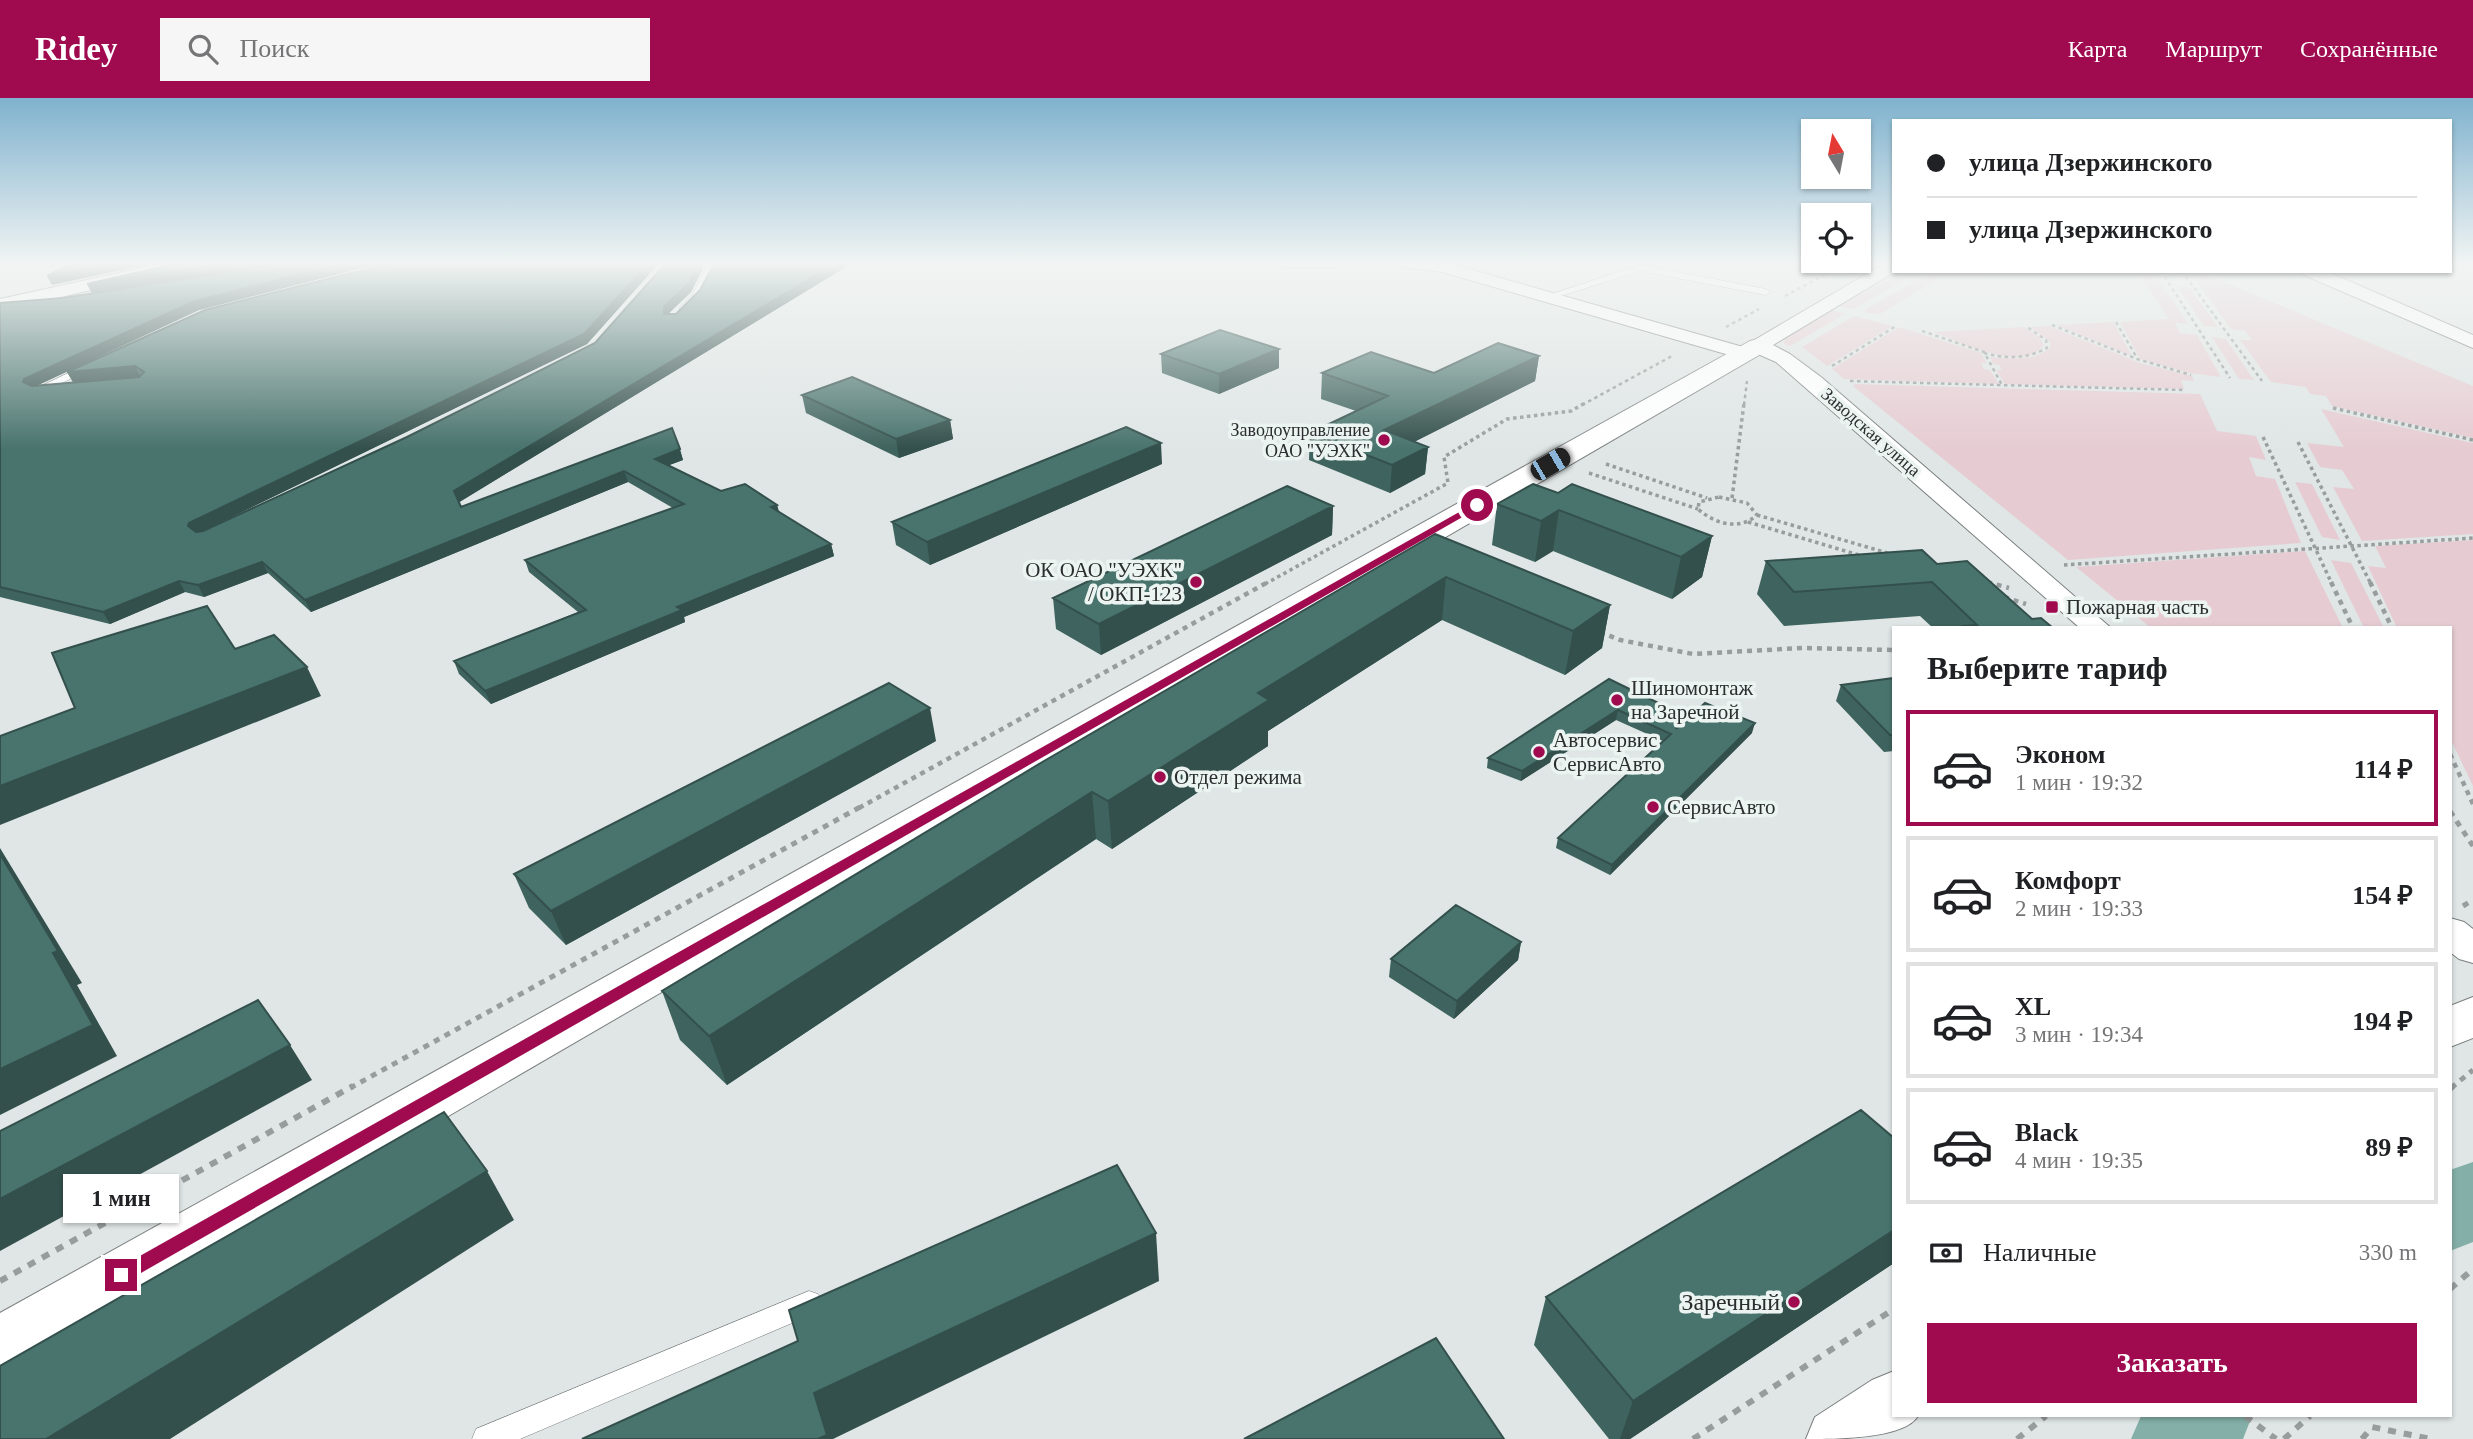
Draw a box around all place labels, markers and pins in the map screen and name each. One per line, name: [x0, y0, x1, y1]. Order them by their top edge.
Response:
place label: Заводоуправление ОАО "УЭХК": [1231, 420, 1370, 461]
marker: Заводоуправление ОАО "УЭХК": [1376, 432, 1392, 448]
place label: ОК ОАО "УЭХК" / ОКП-123: [1025, 558, 1182, 606]
marker: ОК ОАО "УЭХК" / ОКП-123: [1188, 574, 1204, 590]
place label: Пожарная часть: [2066, 595, 2209, 619]
marker: Пожарная часть: [2044, 599, 2060, 615]
place label: Шиномонтаж на Заречной: [1631, 676, 1754, 724]
marker: Шиномонтаж на Заречной: [1609, 692, 1625, 708]
place label: Автосервис СервисАвто: [1553, 728, 1662, 776]
marker: Автосервис СервисАвто: [1531, 744, 1547, 760]
place label: Отдел режима: [1174, 765, 1303, 789]
marker: Отдел режима: [1152, 769, 1168, 785]
place label: СервисАвто: [1667, 795, 1776, 819]
marker: СервисАвто: [1645, 799, 1661, 815]
place label: Заречный: [1681, 1289, 1780, 1315]
marker: Заречный: [1786, 1294, 1802, 1310]

